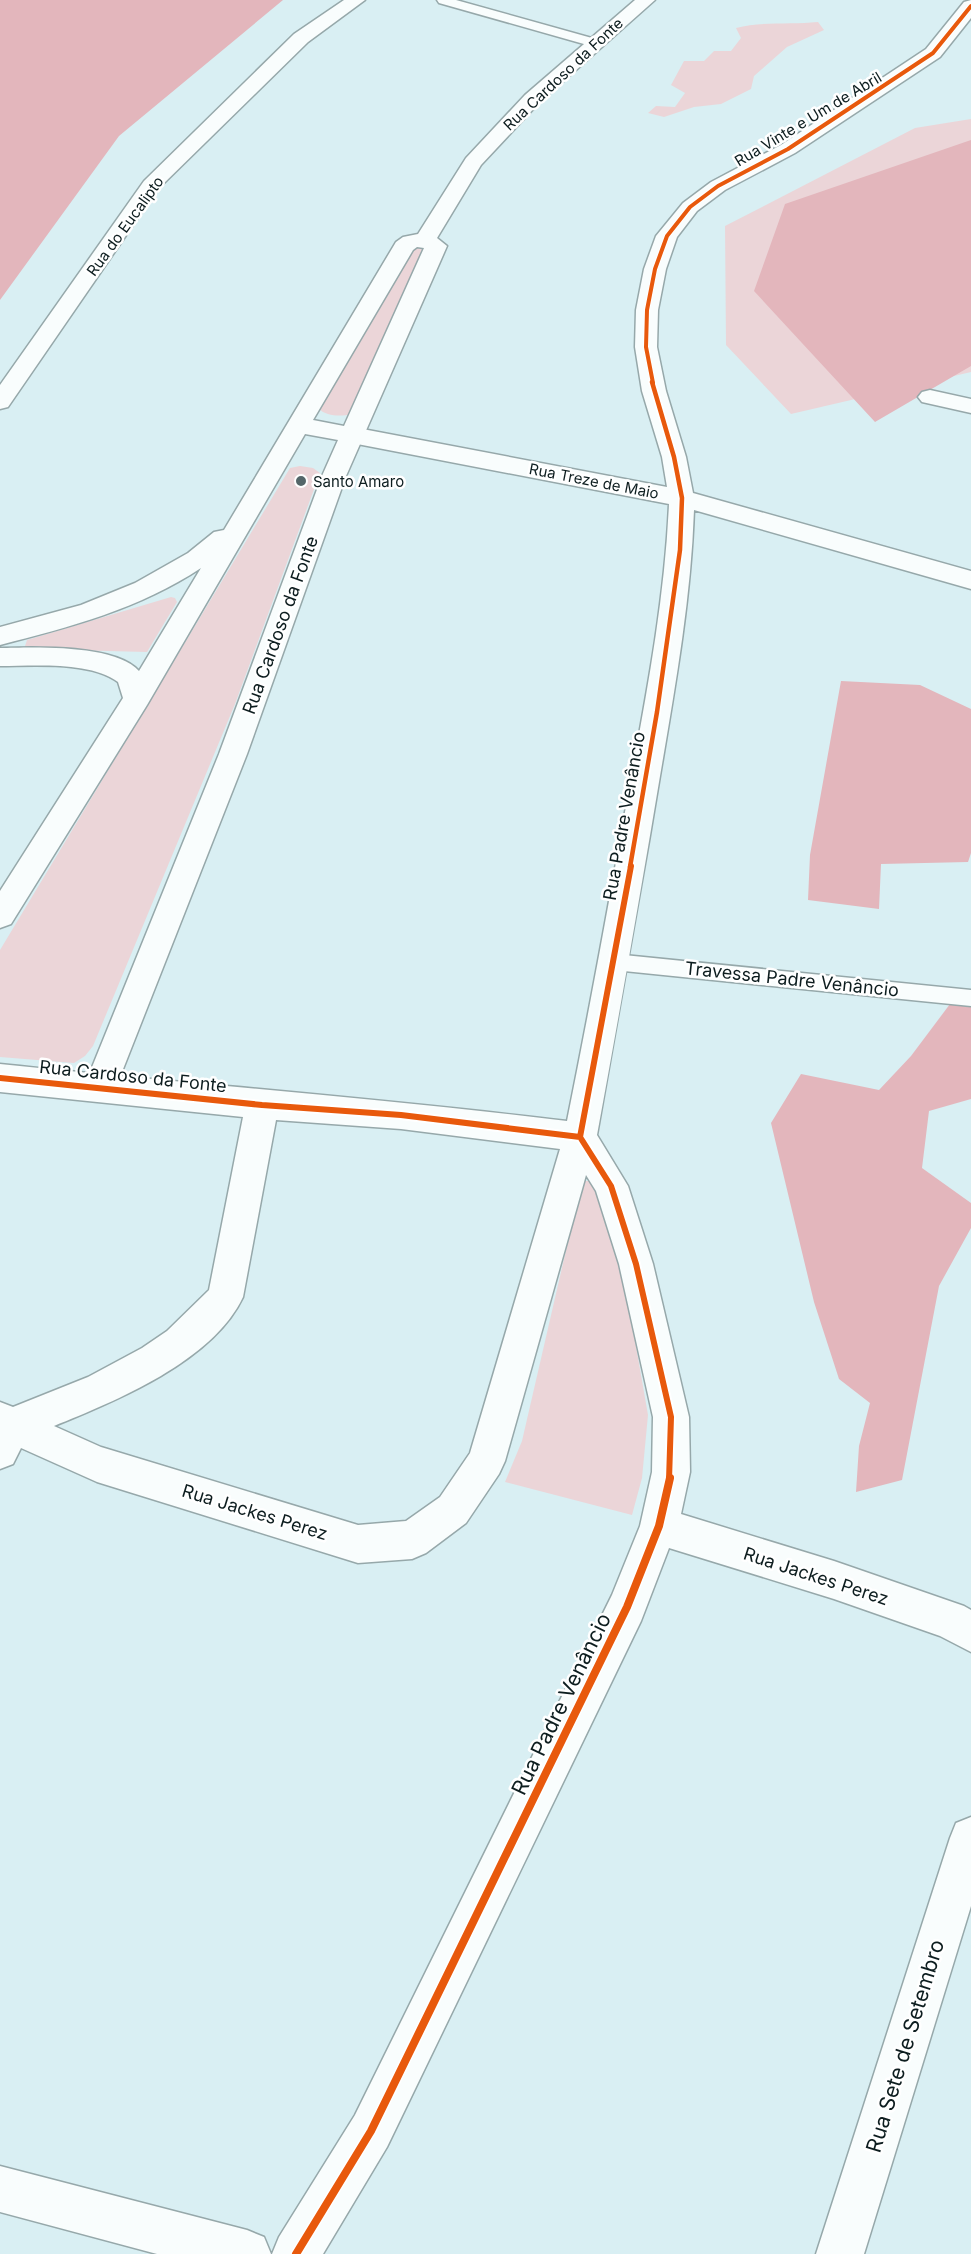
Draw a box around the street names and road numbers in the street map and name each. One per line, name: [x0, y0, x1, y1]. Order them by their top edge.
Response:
street label: Rua Cardoso da Fonte: [499, 14, 627, 134]
street label: Rua Vinte e Um de Abril: [731, 68, 885, 170]
street label: Rua do Eucalipto: [82, 172, 168, 280]
street label: Rua Treze de Maio: [528, 459, 660, 503]
street label: Rua Cardoso da Fonte: [238, 533, 322, 717]
street label: Rua Padre Venâncio: [599, 730, 649, 902]
street label: Travessa Padre Venâncio: [684, 957, 900, 1001]
street label: Rua Cardoso da Fonte: [38, 1056, 228, 1096]
street label: Rua Jackes Perez: [180, 1480, 330, 1544]
street label: Rua Jackes Perez: [741, 1543, 891, 1609]
street label: Rua Padre Venâncio: [506, 1609, 616, 1799]
street label: Rua Sete de Setembro: [861, 1937, 949, 2155]

